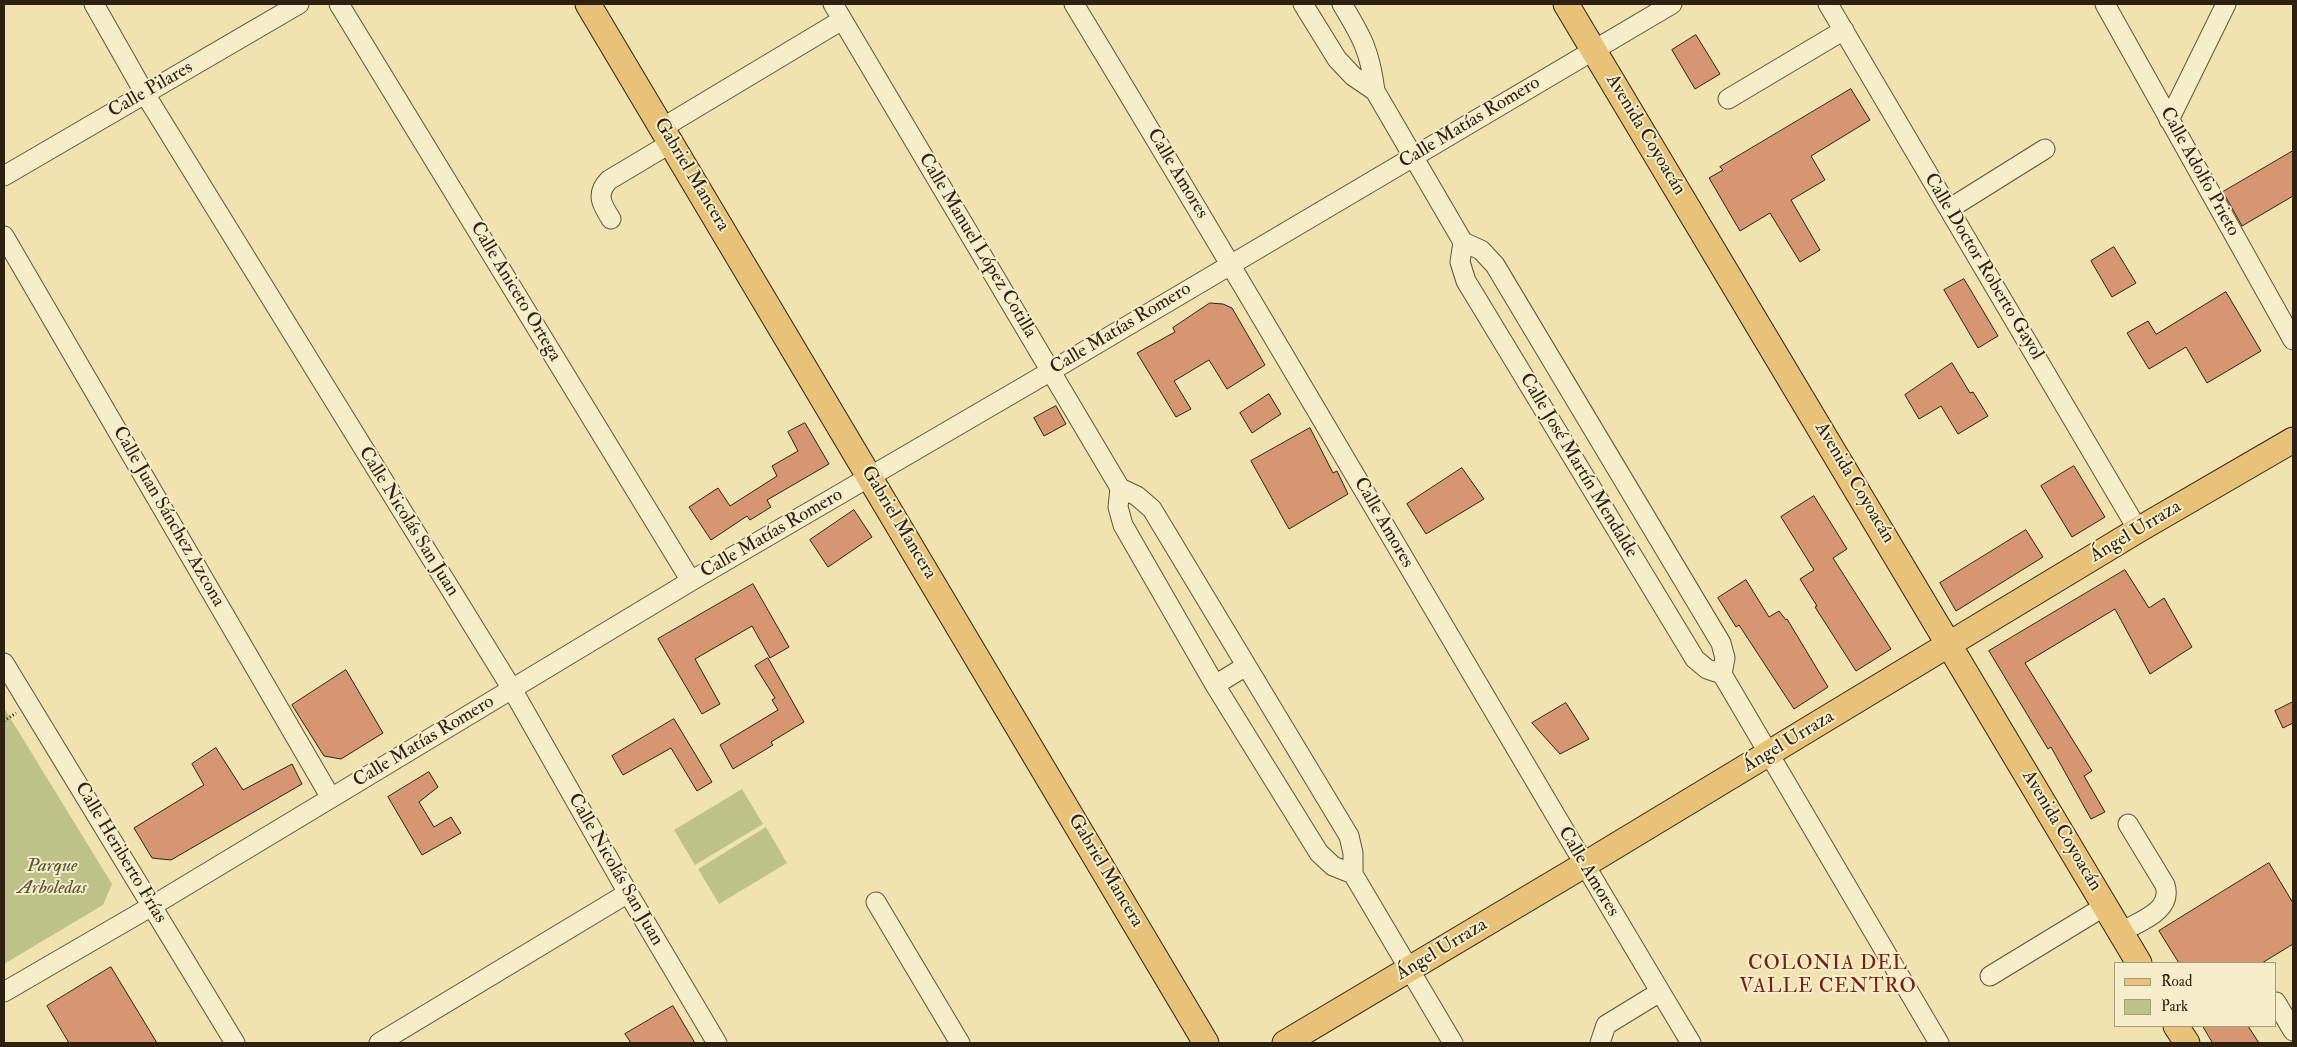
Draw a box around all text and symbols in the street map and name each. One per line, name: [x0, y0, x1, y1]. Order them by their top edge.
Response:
street label: Calle Pilares: [105, 57, 197, 123]
street label: Avenida Coyoacán: [1600, 70, 1690, 200]
street label: Calle Matías Romero: [1395, 72, 1545, 174]
street label: Calle Adolfo Prieto: [2154, 104, 2244, 240]
street label: Gabriel Mancera: [648, 114, 734, 236]
street label: Calle Amores: [1141, 125, 1213, 223]
street label: Calle Manuel López Cotilla: [913, 150, 1041, 342]
street label: Calle Doctor Roberto Gayol: [1918, 170, 2048, 364]
street label: Calle Aniceto Ortega: [464, 218, 566, 366]
street label: Calle Matías Romero: [1046, 278, 1196, 380]
street label: Calle José Martín Mendalde: [1514, 370, 1642, 562]
street label: Avenida Coyoacán: [1809, 418, 1899, 548]
street label: Calle Juan Sánchez Azcona: [107, 423, 229, 611]
street label: Calle Nicolás San Juan: [353, 443, 463, 601]
street label: Gabriel Mancera: [855, 462, 941, 584]
street label: Calle Amores: [1348, 474, 1418, 572]
street label: Calle Matías Romero: [697, 484, 847, 584]
street label: Ángel Urraza: [2086, 496, 2186, 568]
street label: Calle Matías Romero: [349, 691, 499, 793]
street label: Ángel Urraza: [1739, 706, 1839, 778]
street label: Avenida Coyoacán: [2016, 766, 2106, 896]
street label: Calle Heriberto Frías: [69, 779, 171, 927]
street label: Calle Nicolás San Juan: [562, 790, 668, 950]
street label: Gabriel Mancera: [1062, 810, 1148, 932]
street label: Calle Amores: [1552, 823, 1624, 921]
park label: Parque Arboledas: [18, 856, 86, 900]
street label: Ángel Urraza: [1392, 914, 1492, 986]
district label: COLONIA DEL VALLE CENTRO: [1738, 953, 1918, 1000]
legend: [2114, 962, 2277, 1027]
text: Road: [2161, 972, 2192, 991]
text: Park: [2161, 997, 2188, 1016]

